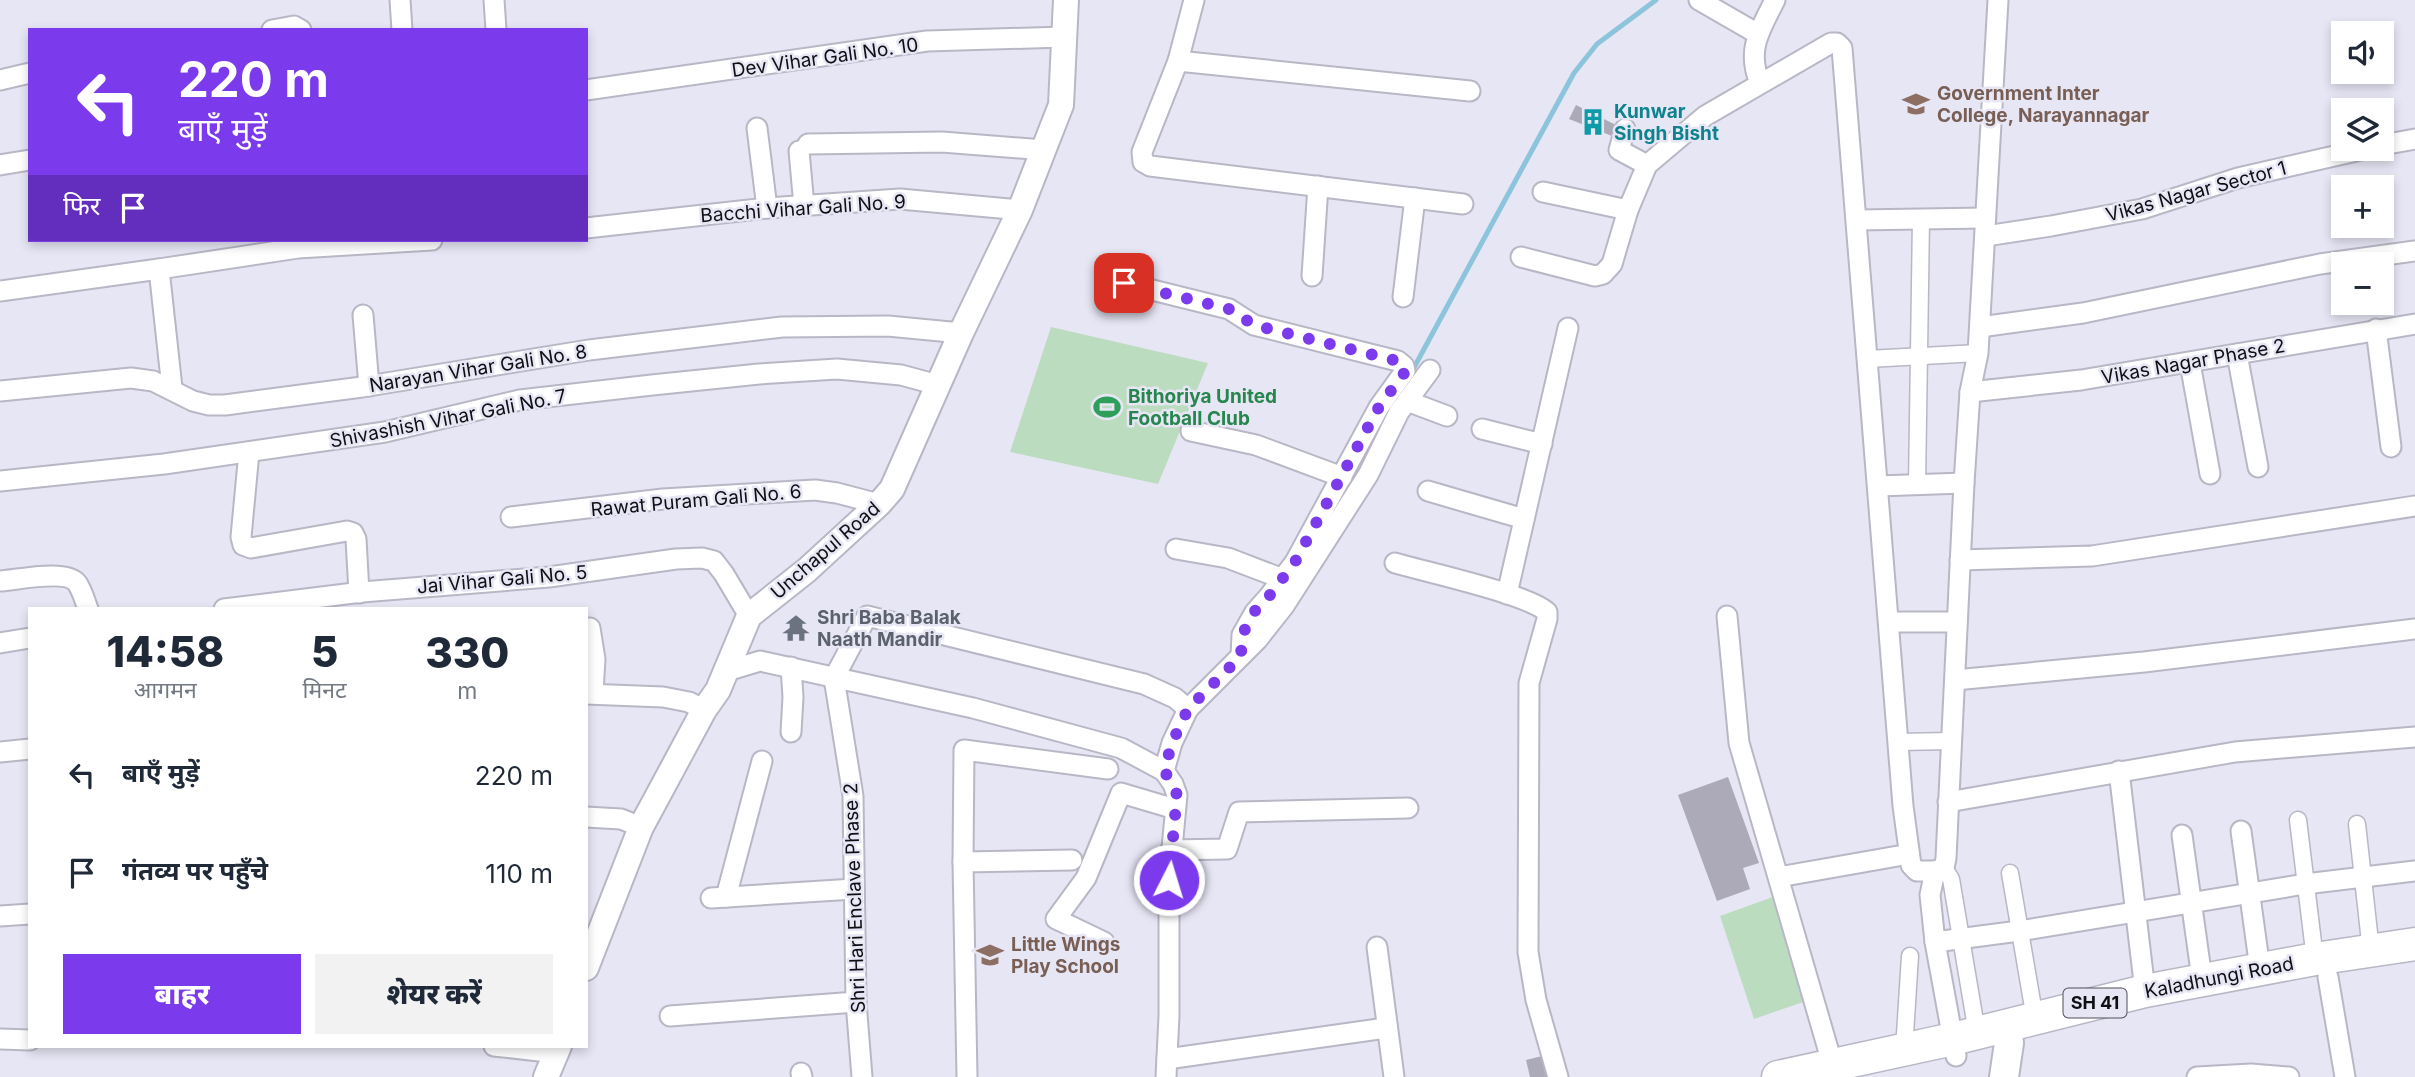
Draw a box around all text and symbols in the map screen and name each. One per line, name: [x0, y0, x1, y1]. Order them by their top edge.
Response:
map controls: [2331, 21, 2394, 315]
button: sound: [2331, 21, 2394, 84]
street label: Dev Vihar Gali No. 10: [730, 33, 920, 82]
text: 220 m: [178, 50, 329, 109]
icon: left: [63, 56, 154, 147]
place label: Government Inter College, Narayannagar: [1937, 82, 2150, 127]
school or university icon: Government Inter College, Narayannagar: [1901, 89, 1931, 119]
button: layers: [2331, 98, 2394, 161]
place label: Kunwar Singh Bisht: [1614, 100, 1719, 145]
building icon: Kunwar Singh Bisht: [1578, 107, 1608, 137]
text: बाएँ मुड़ें: [178, 110, 268, 149]
street label: Vikas Nagar Sector 1: [2103, 156, 2289, 227]
button: +: [2331, 175, 2394, 238]
icon: arrive: [114, 189, 152, 227]
text: फिर: [63, 190, 100, 221]
street label: Bacchi Vihar Gali No. 9: [700, 190, 906, 227]
button: −: [2331, 252, 2394, 315]
pin: [1094, 253, 1154, 313]
icon: arrive: [1105, 264, 1143, 302]
street label: Vikas Nagar Phase 2: [2099, 334, 2287, 389]
street label: Narayan Vihar Gali No. 8: [368, 340, 589, 397]
street label: Shivashish Vihar Gali No. 7: [328, 384, 568, 453]
place label: Bithoriya United Football Club: [1128, 385, 1277, 430]
sports icon: Bithoriya United Football Club: [1092, 392, 1122, 422]
street label: Rawat Puram Gali No. 6: [590, 480, 802, 521]
street label: Unchapul Road: [766, 497, 884, 604]
street label: Jai Vihar Gali No. 5: [416, 561, 588, 598]
place label: Shri Baba Balak Naath Mandir: [817, 606, 961, 651]
temple icon: Shri Baba Balak Naath Mandir: [781, 613, 811, 643]
text: 14:58: [107, 626, 224, 677]
text: 5: [311, 626, 338, 677]
text: 330: [425, 627, 509, 678]
text: आगमन: [134, 676, 197, 704]
text: मिनट: [303, 676, 347, 704]
text: m: [457, 677, 477, 705]
icon: left: [63, 756, 101, 794]
text: बाएँ मुड़ें: [122, 757, 199, 788]
text: 220 m: [475, 760, 553, 791]
street label: Shri Hari Enclave Phase 2: [839, 782, 870, 1013]
position arrow: [1132, 843, 1206, 917]
icon: arrive: [63, 854, 101, 892]
text: गंतव्य पर पहुँचे: [122, 855, 268, 886]
text: 110 m: [485, 858, 553, 889]
place label: Little Wings Play School: [1011, 933, 1121, 978]
school or university icon: Little Wings Play School: [975, 940, 1005, 970]
street label: Kaladhungi Road: [2143, 952, 2296, 1003]
button: बाहर: [63, 954, 301, 1034]
button: शेयर करें: [315, 954, 553, 1034]
road number: SH 41: [2064, 988, 2126, 1018]

